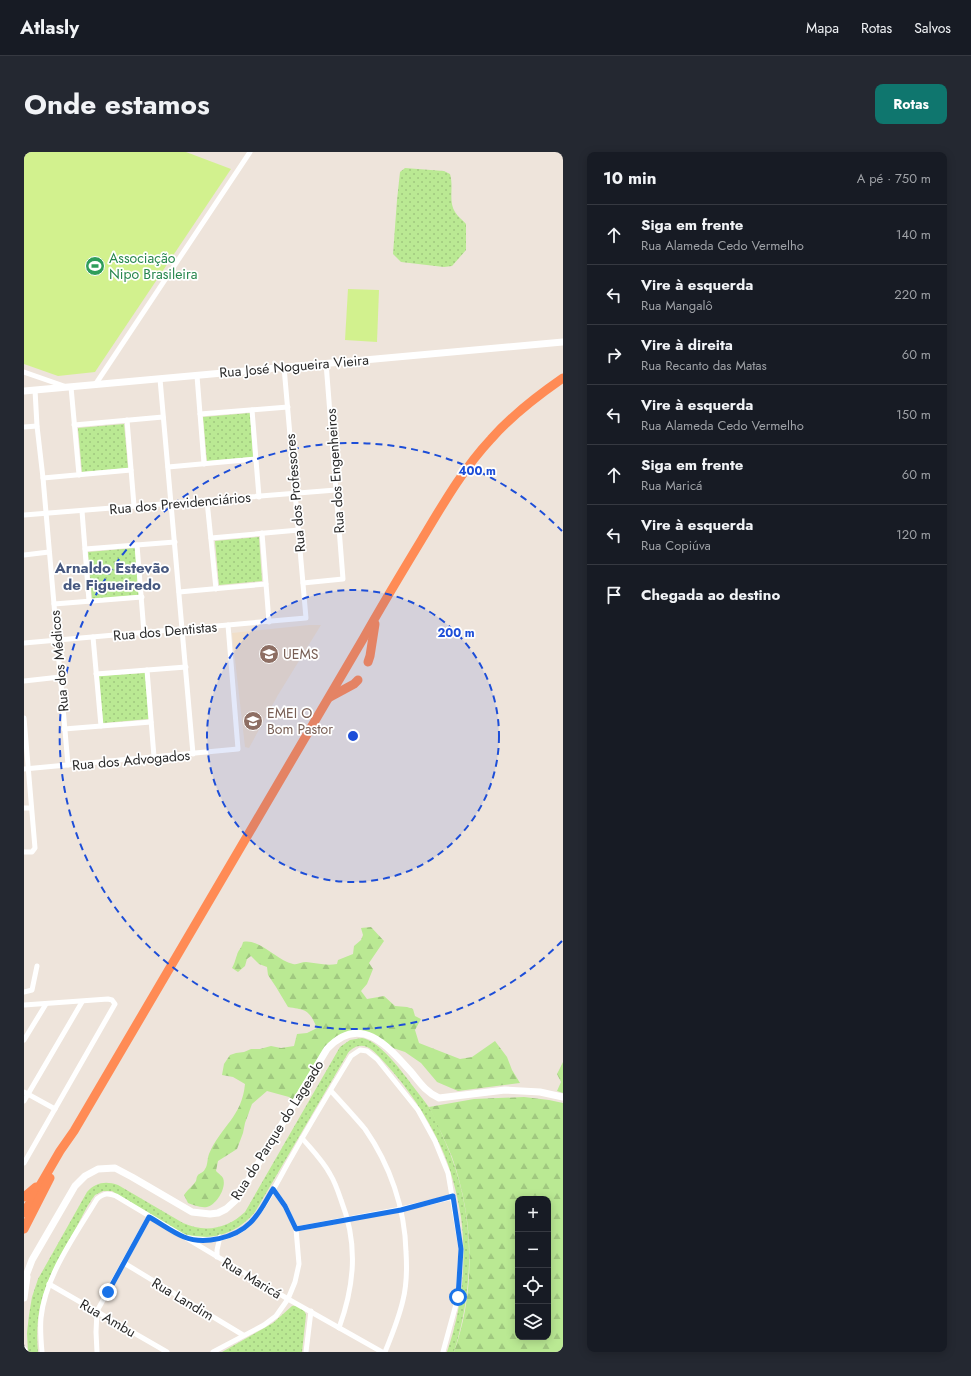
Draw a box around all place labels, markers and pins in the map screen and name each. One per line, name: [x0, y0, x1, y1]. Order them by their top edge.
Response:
place label: Associação Nipo Brasileira: [109, 248, 198, 284]
sports icon: Associação Nipo Brasileira: [84, 255, 106, 277]
school or university icon: UEMS: [258, 643, 280, 665]
place label: UEMS: [283, 644, 319, 664]
place label: EMEI O Bom Pastor: [267, 703, 333, 739]
school or university icon: EMEI O Bom Pastor: [242, 710, 264, 732]
centre of rings: [346, 729, 360, 743]

